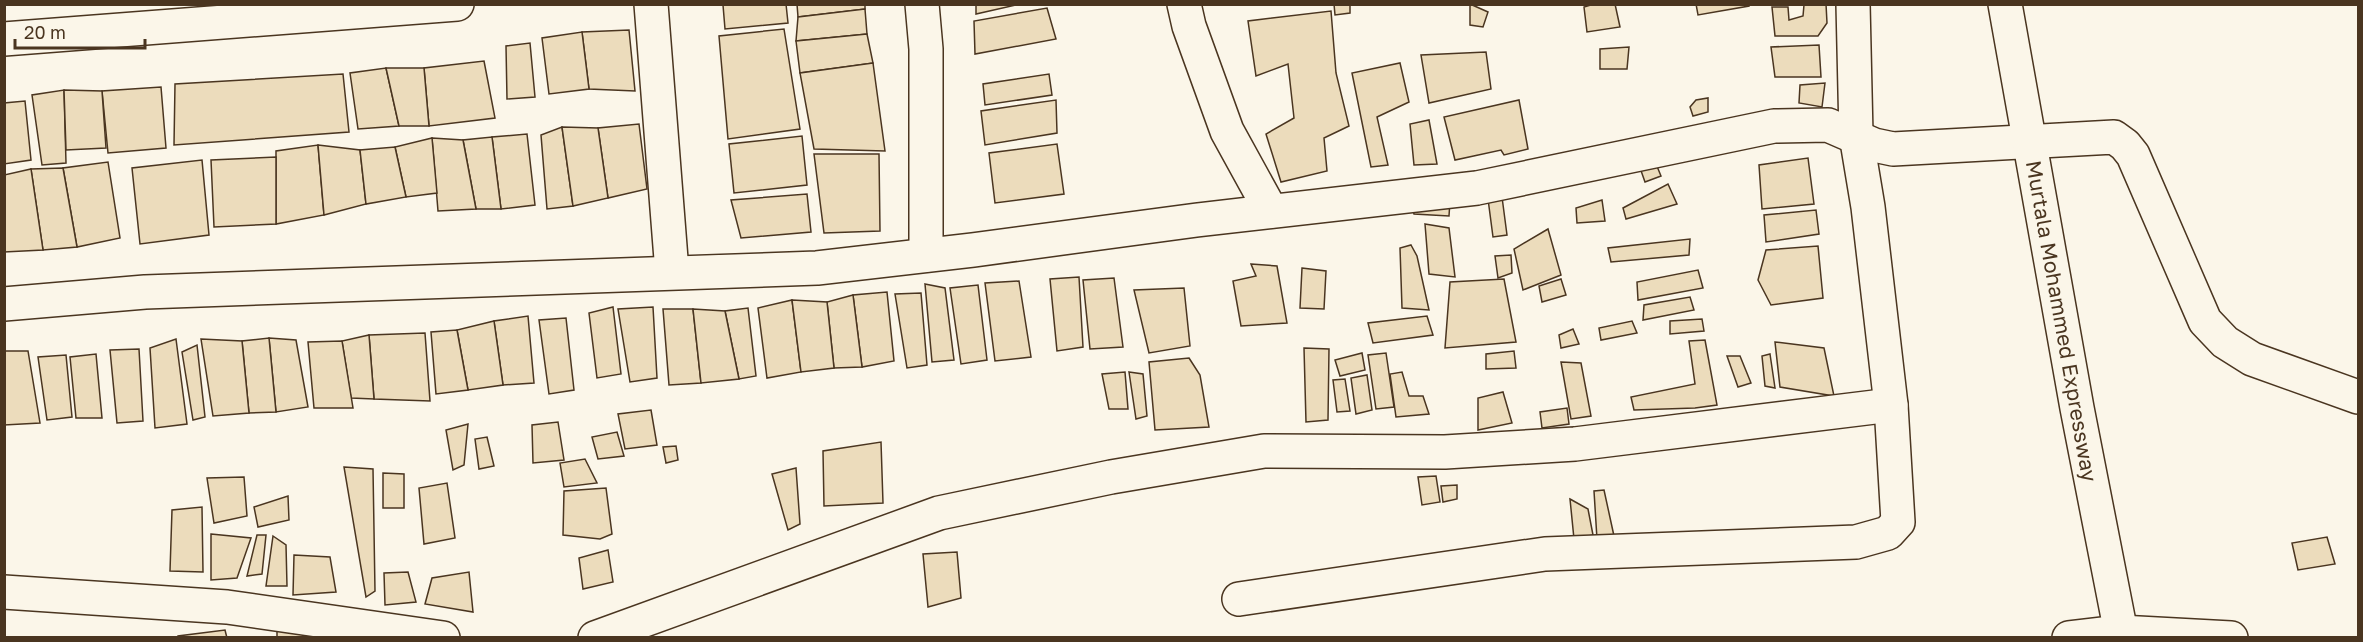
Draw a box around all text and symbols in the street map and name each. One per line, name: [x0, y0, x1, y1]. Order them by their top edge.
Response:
scale bar: [15, 12, 146, 50]
text: 20 m: [24, 21, 66, 43]
street label: Murtala Mohammed Expressway: [2021, 158, 2103, 484]

